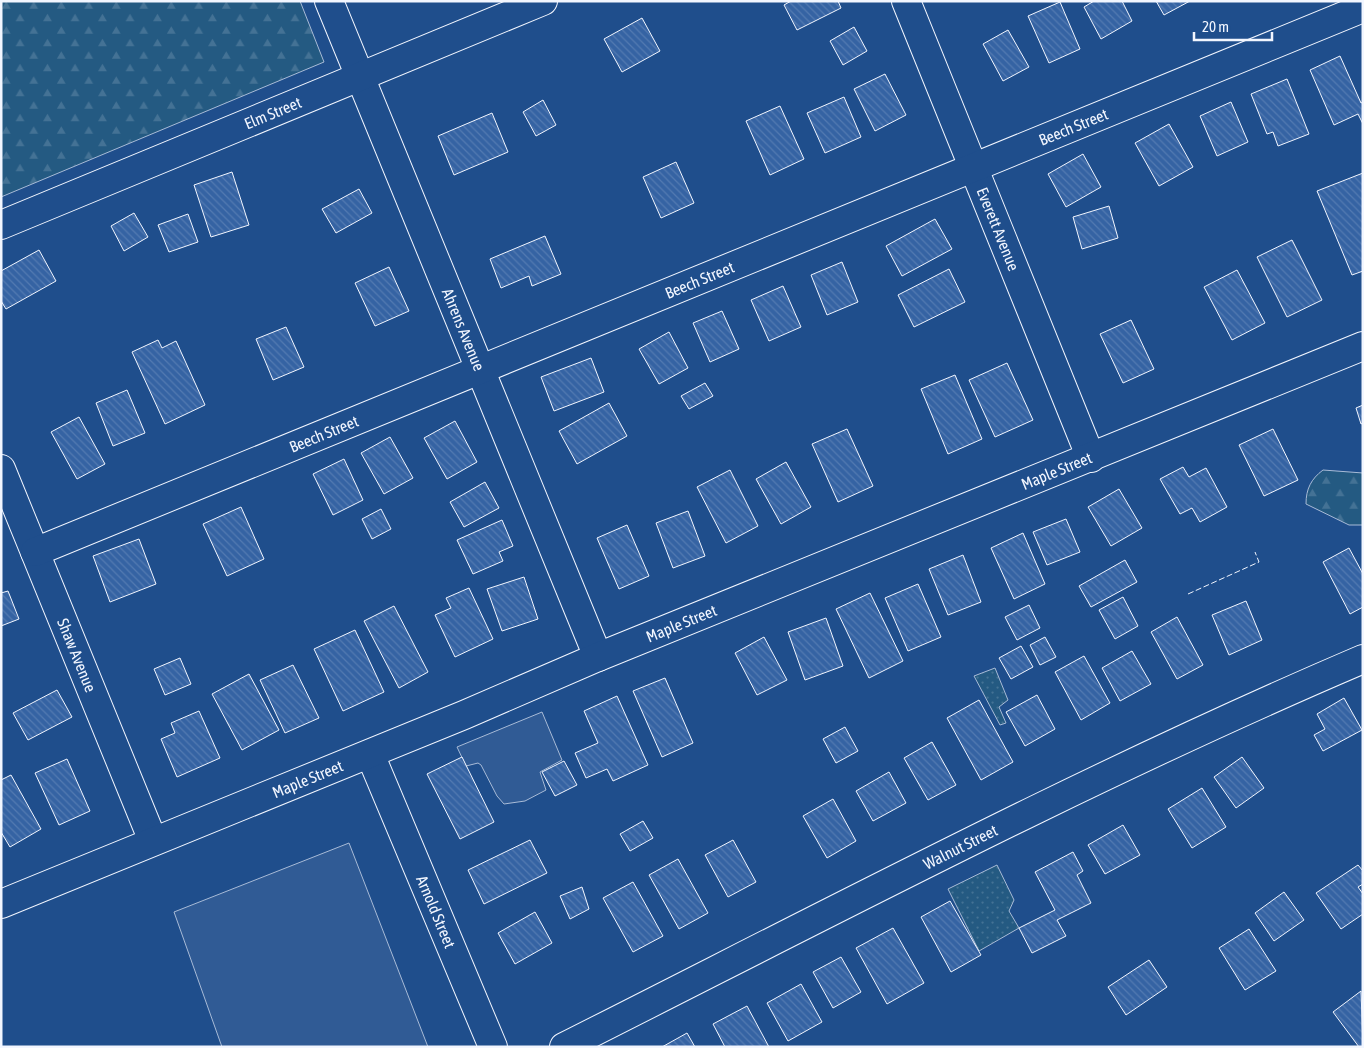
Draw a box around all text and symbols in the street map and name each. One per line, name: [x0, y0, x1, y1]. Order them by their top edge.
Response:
scale bar: [1194, 10, 1272, 42]
text: 20 m: [1202, 18, 1229, 35]
street label: Elm Street: [242, 93, 304, 132]
street label: Beech Street: [1036, 104, 1111, 149]
street label: Everett Avenue: [973, 185, 1023, 273]
street label: Beech Street: [662, 258, 737, 302]
street label: Ahrens Avenue: [439, 286, 489, 373]
street label: Beech Street: [287, 411, 361, 456]
street label: Maple Street: [1019, 448, 1095, 493]
street label: Maple Street: [643, 601, 720, 646]
street label: Shaw Avenue: [54, 616, 100, 695]
street label: Maple Street: [270, 756, 346, 801]
street label: Walnut Street: [920, 821, 1001, 873]
street label: Arnold Street: [413, 873, 460, 951]

